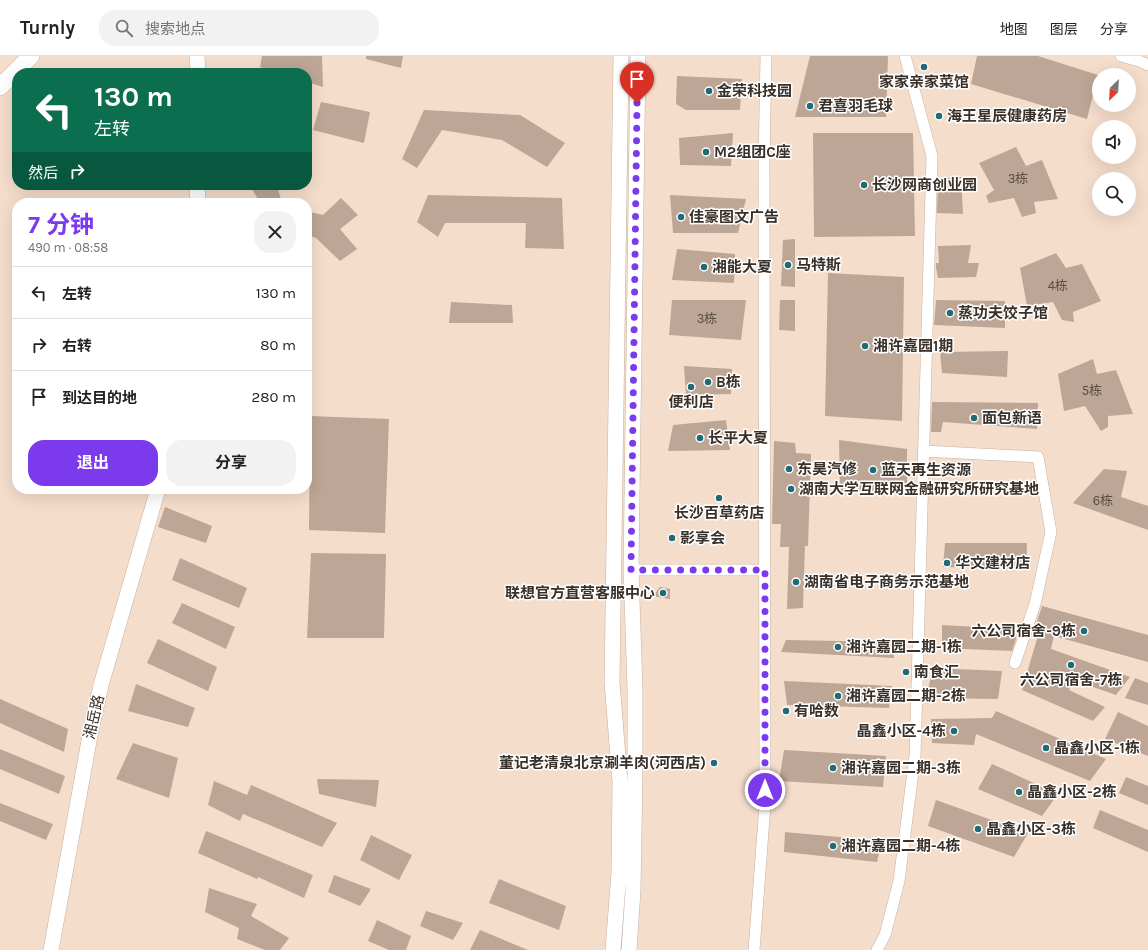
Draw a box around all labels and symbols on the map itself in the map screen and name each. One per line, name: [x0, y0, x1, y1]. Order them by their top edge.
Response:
pin: [620, 62, 654, 103]
marker: 家家亲家菜馆: [919, 62, 929, 72]
north arrow: [1092, 68, 1136, 112]
place label: 家家亲家菜馆: [879, 73, 969, 91]
place label: 金荣科技园: [717, 82, 792, 100]
marker: 金荣科技园: [704, 86, 714, 96]
place label: 君喜羽毛球: [818, 97, 893, 115]
marker: 君喜羽毛球: [805, 101, 815, 111]
place label: 海王星辰健康药房: [947, 107, 1067, 125]
marker: 海王星辰健康药房: [934, 111, 944, 121]
place label: M2组团C座: [714, 143, 791, 161]
marker: M2组团C座: [701, 147, 711, 157]
house number: 3栋: [1008, 171, 1028, 186]
place label: 长沙网商创业园: [872, 176, 977, 194]
marker: 长沙网商创业园: [859, 180, 869, 190]
place label: 佳豪图文广告: [689, 208, 779, 226]
marker: 佳豪图文广告: [676, 212, 686, 222]
place label: 马特斯: [796, 256, 841, 274]
place label: 湘能大夏: [712, 258, 772, 276]
marker: 马特斯: [783, 260, 793, 270]
marker: 湘能大夏: [699, 262, 709, 272]
house number: 4栋: [1048, 278, 1068, 293]
place label: 蒸功夫饺子馆: [958, 304, 1048, 322]
marker: 蒸功夫饺子馆: [945, 308, 955, 318]
house number: 3栋: [697, 311, 717, 326]
place label: 湘许嘉园1期: [873, 337, 953, 355]
marker: 湘许嘉园1期: [860, 341, 870, 351]
place label: B栋: [716, 373, 741, 391]
marker: B栋: [703, 377, 713, 387]
marker: 便利店: [686, 382, 696, 392]
house number: 5栋: [1082, 383, 1102, 398]
place label: 便利店: [668, 393, 714, 411]
place label: 面包新语: [982, 409, 1042, 427]
marker: 面包新语: [969, 413, 979, 423]
place label: 长平大夏: [708, 429, 768, 447]
marker: 长平大夏: [695, 433, 705, 443]
place label: 东昊汽修: [797, 460, 857, 478]
place label: 蓝天再生资源: [881, 461, 971, 479]
marker: 东昊汽修: [784, 464, 794, 474]
marker: 蓝天再生资源: [868, 465, 878, 475]
place label: 湖南大学互联网金融研究所研究基地: [799, 480, 1039, 498]
marker: 湖南大学互联网金融研究所研究基地: [786, 484, 796, 494]
marker: 长沙百草药店: [714, 493, 724, 503]
house number: 6栋: [1093, 493, 1113, 508]
place label: 长沙百草药店: [674, 504, 764, 522]
place label: 影享会: [680, 529, 725, 547]
marker: 影享会: [667, 533, 677, 543]
place label: 华文建材店: [955, 554, 1030, 572]
marker: 华文建材店: [942, 558, 952, 568]
place label: 湖南省电子商务示范基地: [804, 573, 969, 591]
marker: 湖南省电子商务示范基地: [791, 577, 801, 587]
place label: 联想官方直营客服中心: [505, 584, 655, 602]
marker: 联想官方直营客服中心: [658, 588, 668, 598]
place label: 六公司宿舍-9栋: [971, 622, 1076, 640]
marker: 六公司宿舍-9栋: [1079, 626, 1089, 636]
place label: 湘许嘉园二期-1栋: [846, 638, 962, 656]
marker: 湘许嘉园二期-1栋: [833, 642, 843, 652]
marker: 六公司宿舍-7栋: [1066, 660, 1076, 670]
place label: 南食汇: [914, 663, 959, 681]
marker: 南食汇: [901, 667, 911, 677]
place label: 六公司宿舍-7栋: [1019, 671, 1123, 689]
place label: 湘许嘉园二期-2栋: [846, 687, 966, 705]
marker: 湘许嘉园二期-2栋: [833, 691, 843, 701]
street label: 湘岳路: [80, 693, 108, 741]
place label: 有哈数: [794, 702, 839, 720]
marker: 有哈数: [781, 706, 791, 716]
place label: 晶鑫小区-4栋: [856, 722, 946, 740]
marker: 晶鑫小区-4栋: [949, 726, 959, 736]
place label: 晶鑫小区-1栋: [1054, 739, 1140, 757]
marker: 晶鑫小区-1栋: [1041, 743, 1051, 753]
place label: 董记老清泉北京涮羊肉(河西店): [499, 754, 706, 772]
marker: 董记老清泉北京涮羊肉(河西店): [709, 758, 719, 768]
place label: 湘许嘉园二期-3栋: [841, 759, 961, 777]
marker: 湘许嘉园二期-3栋: [828, 763, 838, 773]
position arrow: [744, 769, 786, 811]
place label: 晶鑫小区-2栋: [1027, 783, 1117, 801]
marker: 晶鑫小区-2栋: [1014, 787, 1024, 797]
place label: 晶鑫小区-3栋: [986, 820, 1076, 838]
marker: 晶鑫小区-3栋: [973, 824, 983, 834]
place label: 湘许嘉园二期-4栋: [841, 837, 961, 855]
marker: 湘许嘉园二期-4栋: [828, 841, 838, 851]

